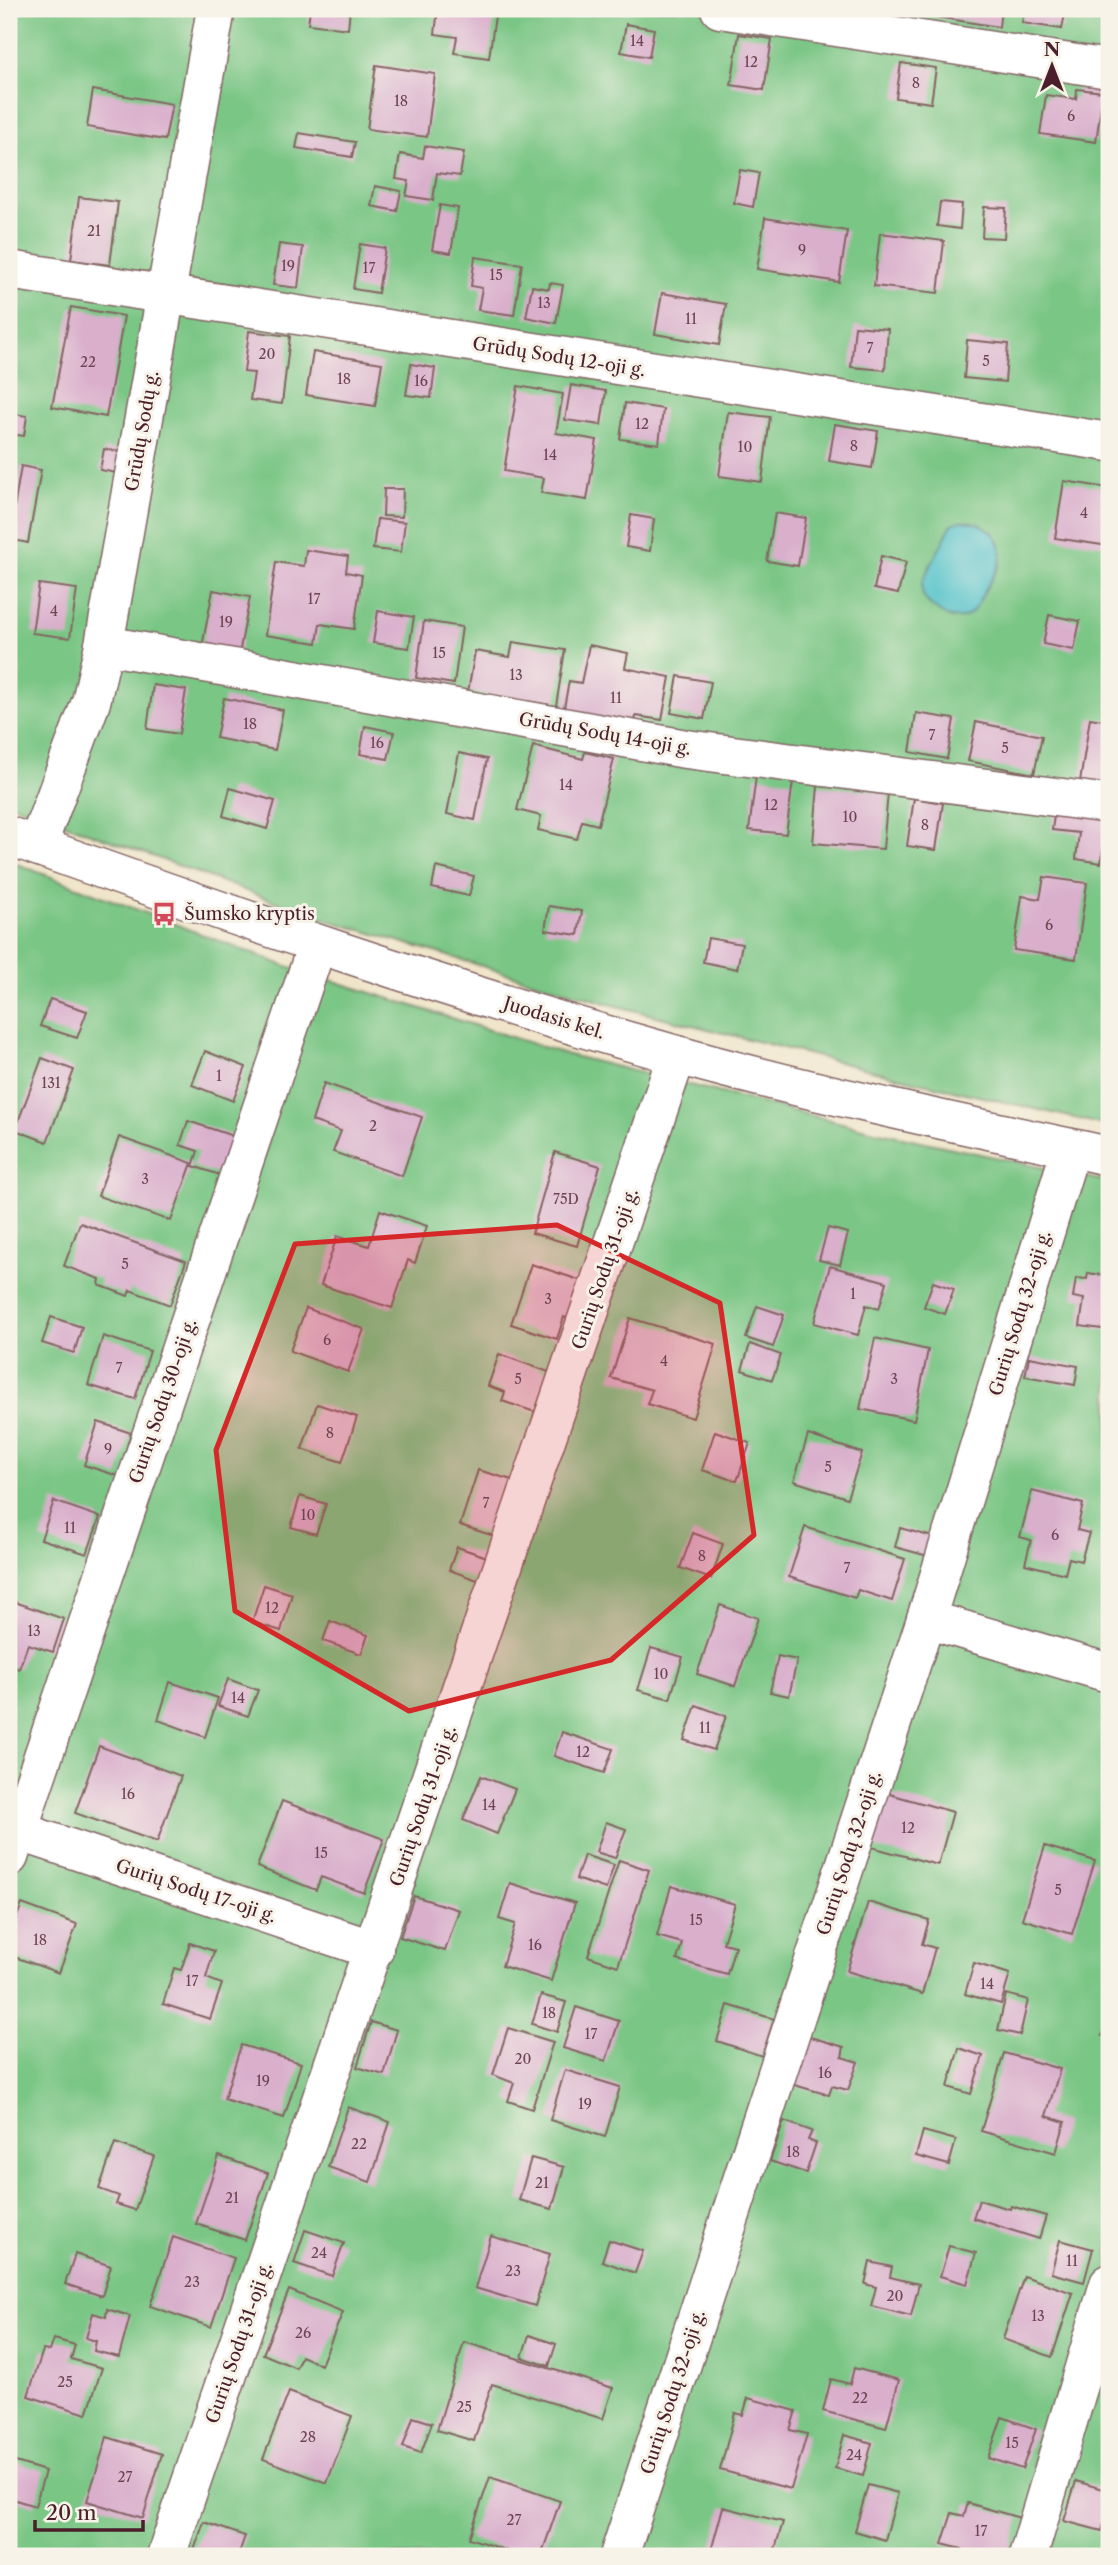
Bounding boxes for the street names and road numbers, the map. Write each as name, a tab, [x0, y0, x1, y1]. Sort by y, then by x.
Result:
street label: Grūdų Sodų 12-oji g.	[471, 332, 647, 382]
street label: Grūdų Sodų g.	[121, 369, 163, 493]
street label: Grūdų Sodų 14-oji g.	[517, 708, 693, 760]
street label: Juodasis kel.	[498, 991, 607, 1044]
street label: Gurių Sodų 31-oji g.	[567, 1186, 643, 1352]
street label: Gurių Sodų 32-oji g.	[984, 1228, 1056, 1398]
street label: Gurių Sodų 30-oji g.	[124, 1316, 202, 1486]
street label: Gurių Sodų 31-oji g.	[385, 1723, 461, 1889]
street label: Gurių Sodų 32-oji g.	[812, 1768, 886, 1938]
street label: Gurių Sodų 17-oji g.	[113, 1855, 279, 1927]
street label: Gurių Sodų 31-oji g.	[201, 2260, 277, 2426]
street label: Gurių Sodų 32-oji g.	[636, 2307, 710, 2477]

